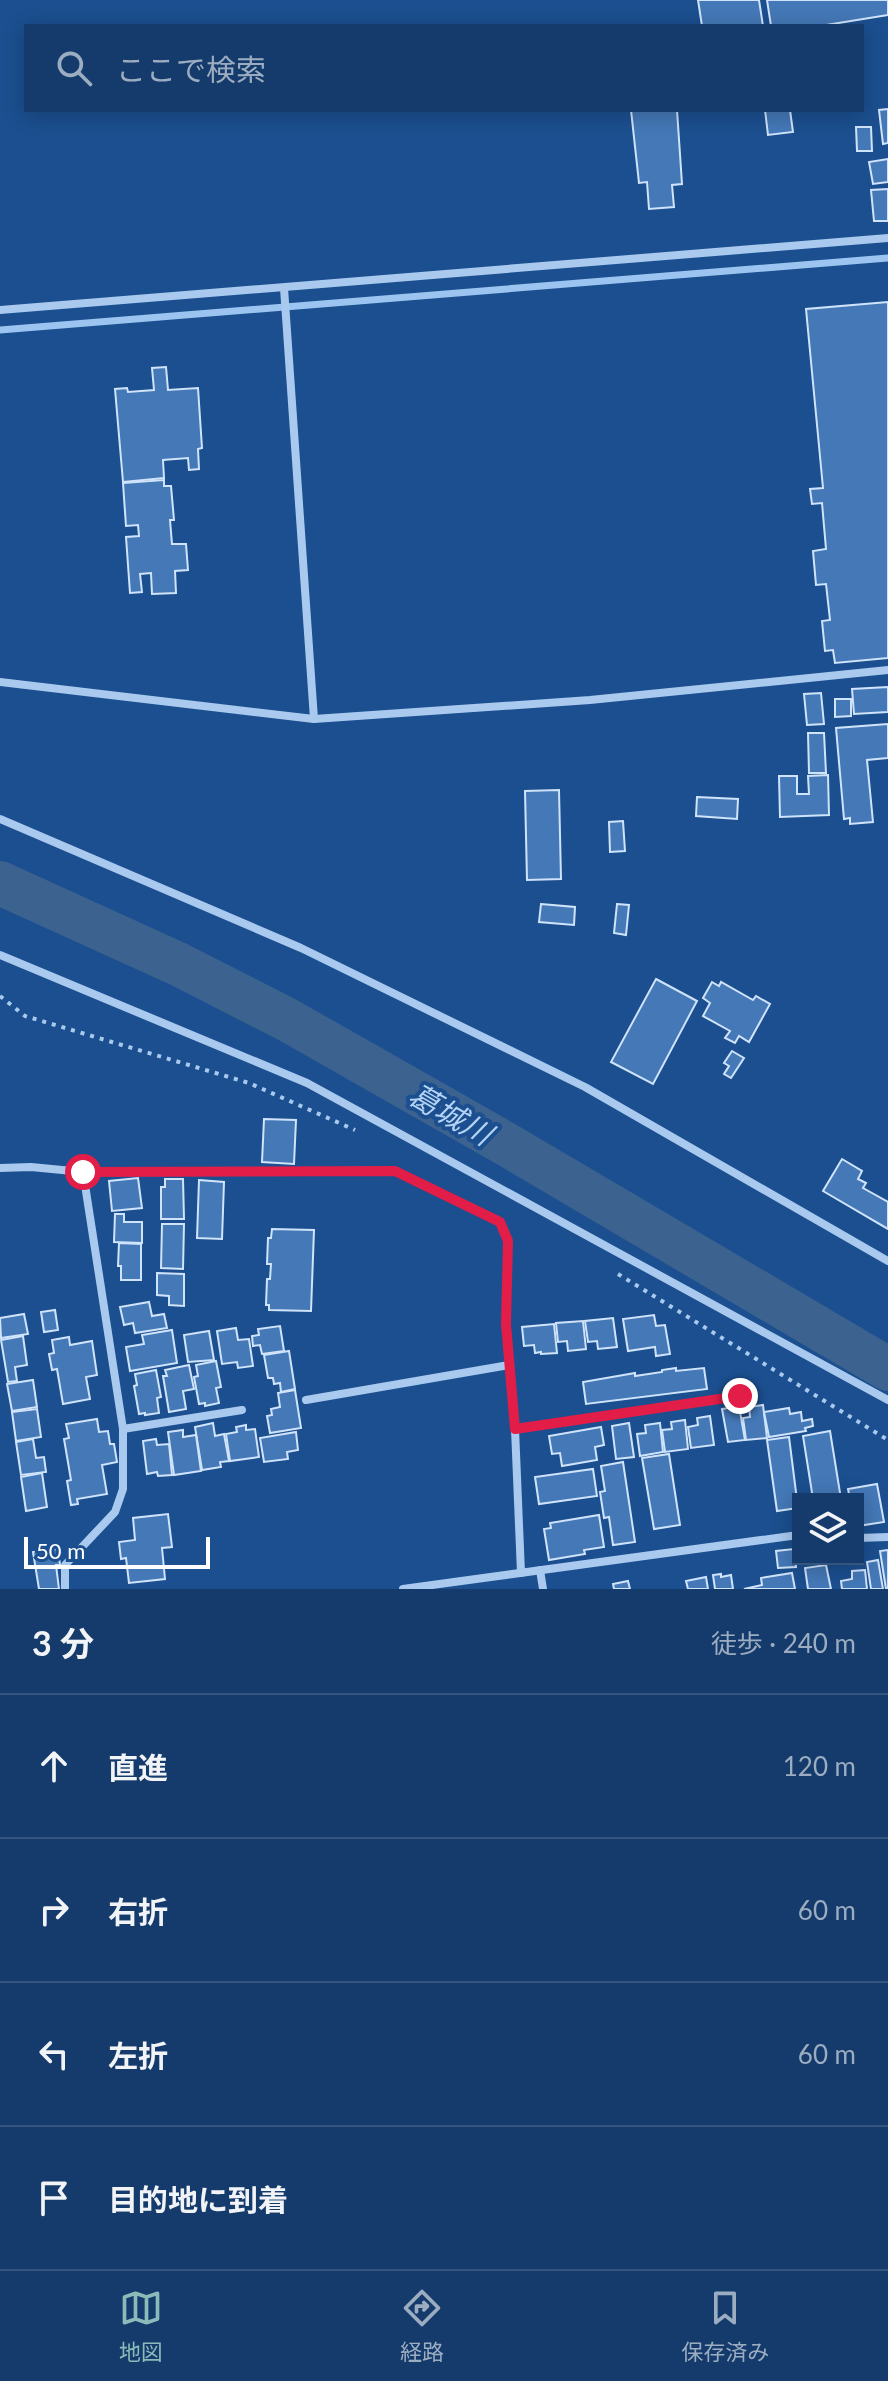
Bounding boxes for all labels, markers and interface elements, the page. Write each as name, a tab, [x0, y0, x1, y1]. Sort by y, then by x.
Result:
search box	[24, 24, 864, 112]
icon: search	[52, 46, 96, 90]
text: ここで検索	[116, 51, 266, 87]
water label: 葛城川	[403, 1075, 502, 1153]
route start	[65, 1154, 101, 1190]
route end	[722, 1378, 758, 1414]
map controls	[792, 1493, 864, 1565]
button: layers	[792, 1493, 864, 1565]
scale bar	[24, 1533, 210, 1569]
text: 50 m	[36, 1537, 85, 1564]
text: 3 分	[32, 1622, 94, 1663]
text: 徒歩 · 240 m	[711, 1627, 856, 1659]
icon: ahead	[32, 1744, 76, 1788]
text: 直進	[108, 1749, 168, 1785]
text: 120 m	[783, 1750, 856, 1782]
icon: right	[32, 1888, 76, 1932]
text: 右折	[108, 1893, 168, 1929]
text: 60 m	[798, 1894, 856, 1926]
icon: left	[32, 2032, 76, 2076]
text: 左折	[108, 2037, 168, 2073]
text: 60 m	[798, 2038, 856, 2070]
icon: arrive	[32, 2176, 76, 2220]
text: 目的地に到着	[108, 2181, 288, 2217]
tab: 地図	[119, 2286, 163, 2366]
tab: 経路	[400, 2286, 444, 2366]
tab: 保存済み	[681, 2286, 769, 2366]

